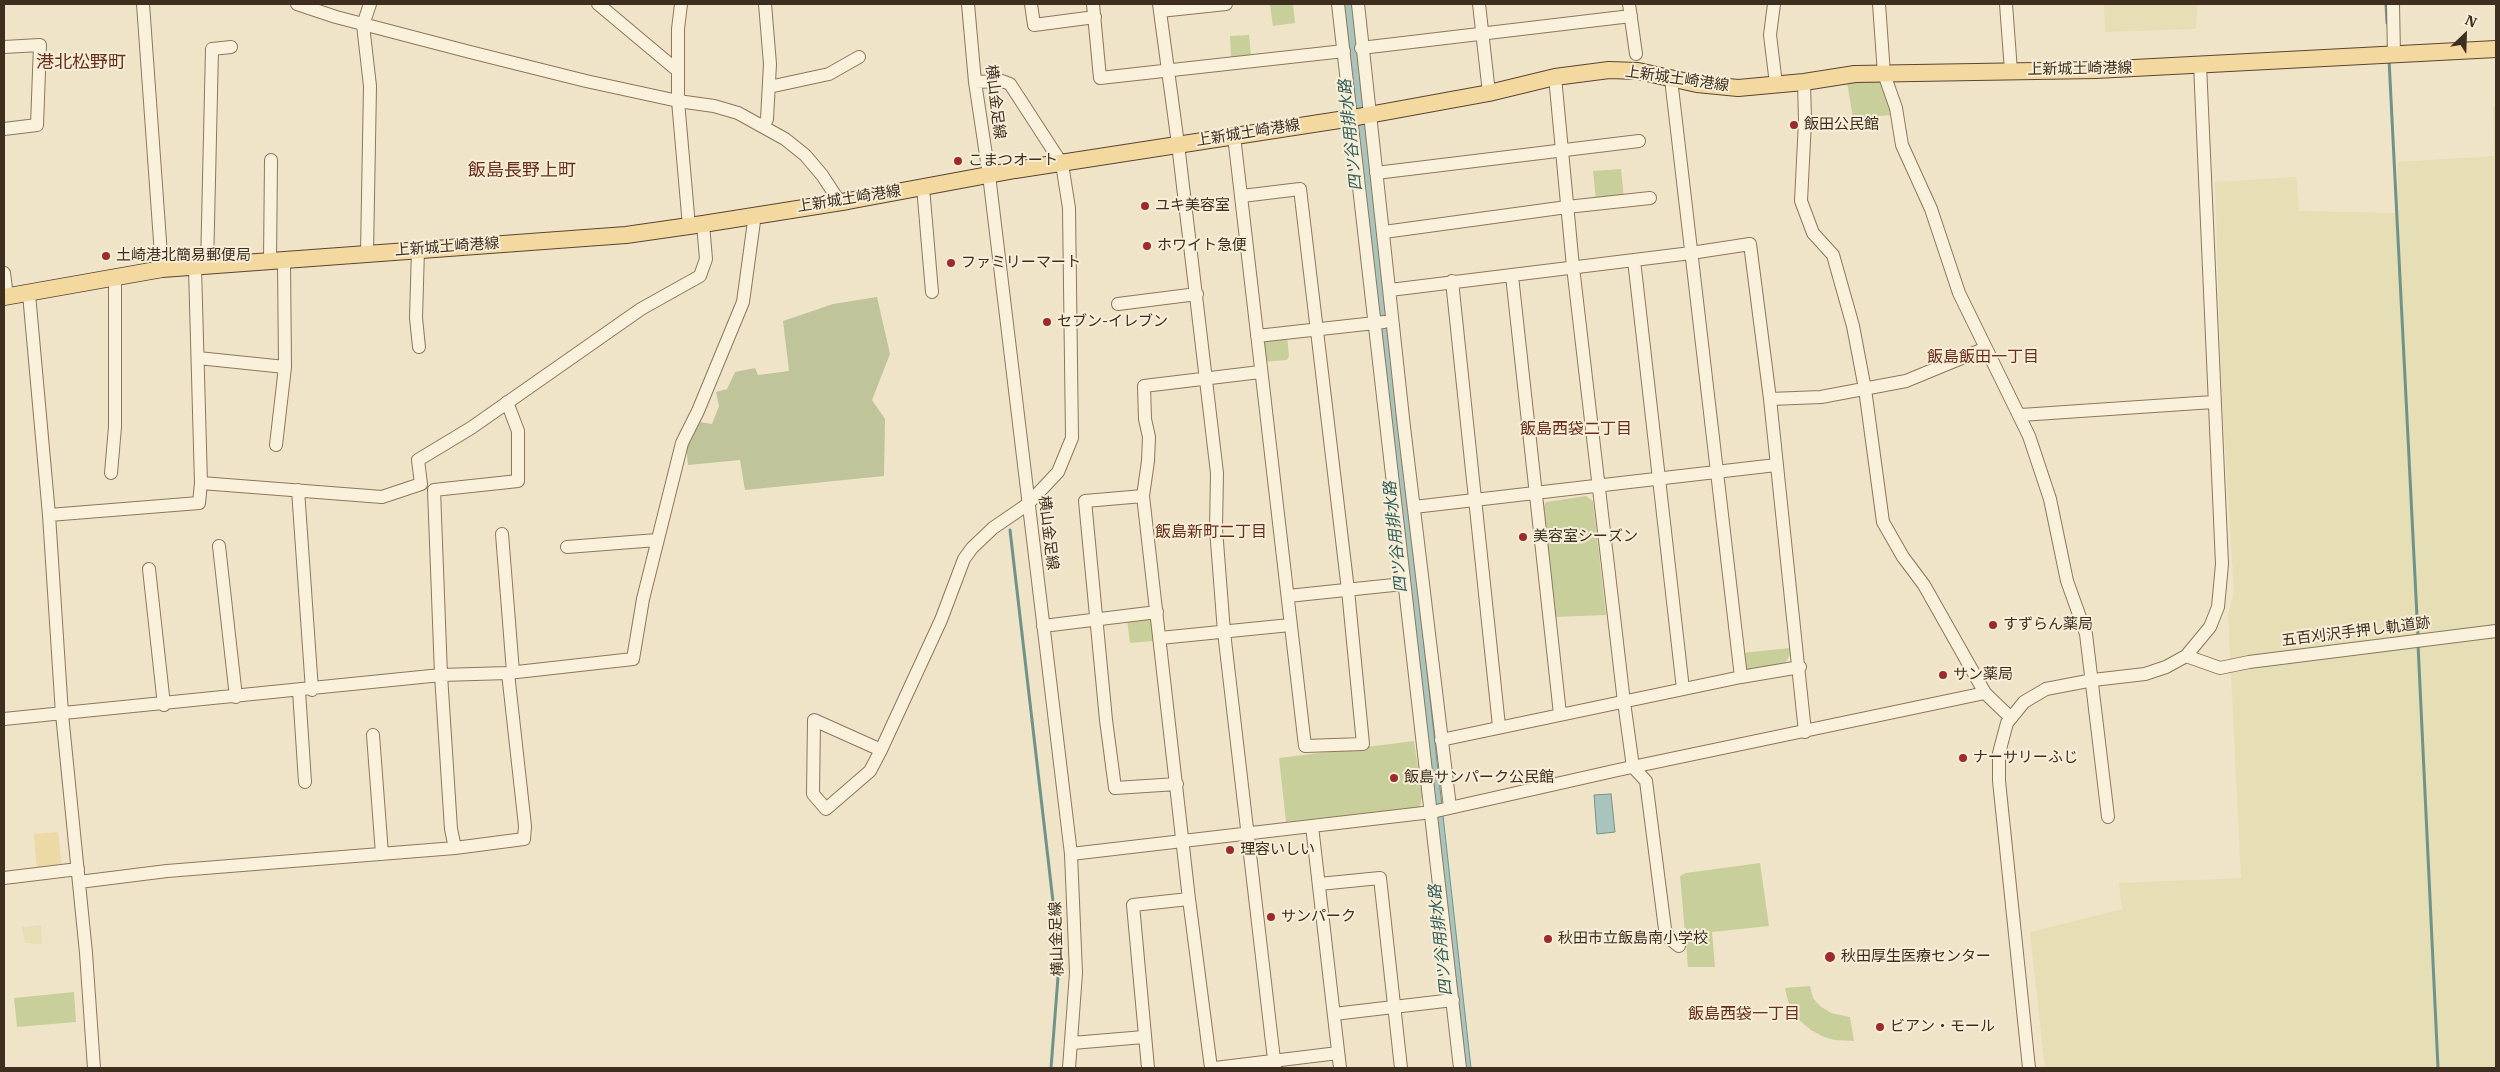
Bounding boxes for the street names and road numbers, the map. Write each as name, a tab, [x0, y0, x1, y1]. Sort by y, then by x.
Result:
street label: 上新城土崎港線	[2027, 59, 2133, 79]
street label: 上新城土崎港線	[1624, 63, 1730, 95]
street label: 横山金足線	[981, 64, 1009, 140]
street label: 上新城土崎港線	[1195, 116, 1301, 150]
street label: 上新城土崎港線	[796, 182, 902, 216]
street label: 上新城土崎港線	[394, 234, 500, 260]
street label: 横山金足線	[1034, 495, 1062, 571]
street label: 五百刈沢手押し軌道跡	[2280, 614, 2432, 650]
street label: 横山金足線	[1047, 901, 1067, 977]

